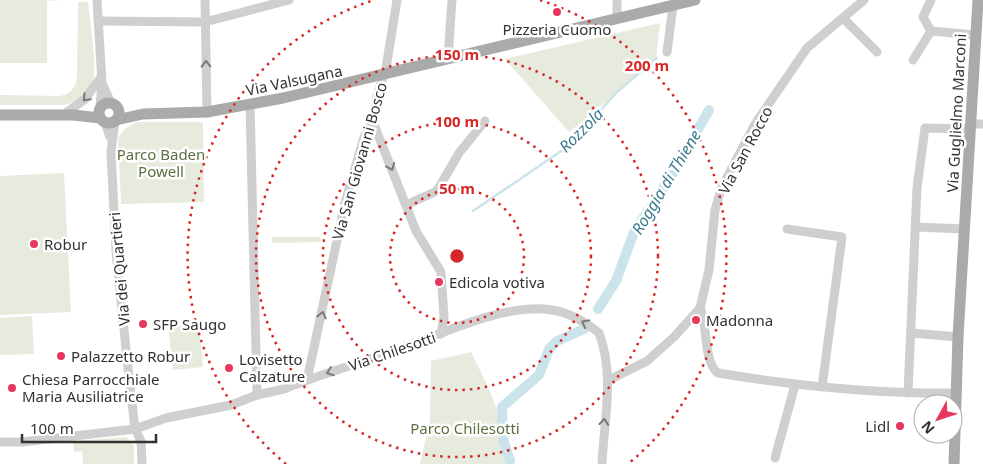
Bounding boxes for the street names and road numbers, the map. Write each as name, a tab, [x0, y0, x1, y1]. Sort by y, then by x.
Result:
street label: Via Guglielmo Marconi	[942, 33, 970, 193]
street label: Via Valsugana	[244, 60, 344, 100]
street label: Via San Giovanni Bosco	[327, 80, 391, 242]
street label: Via San Rocco	[713, 103, 777, 197]
street label: Via dei Quartieri	[104, 211, 134, 327]
street label: Via Chilesotti	[346, 327, 438, 375]

